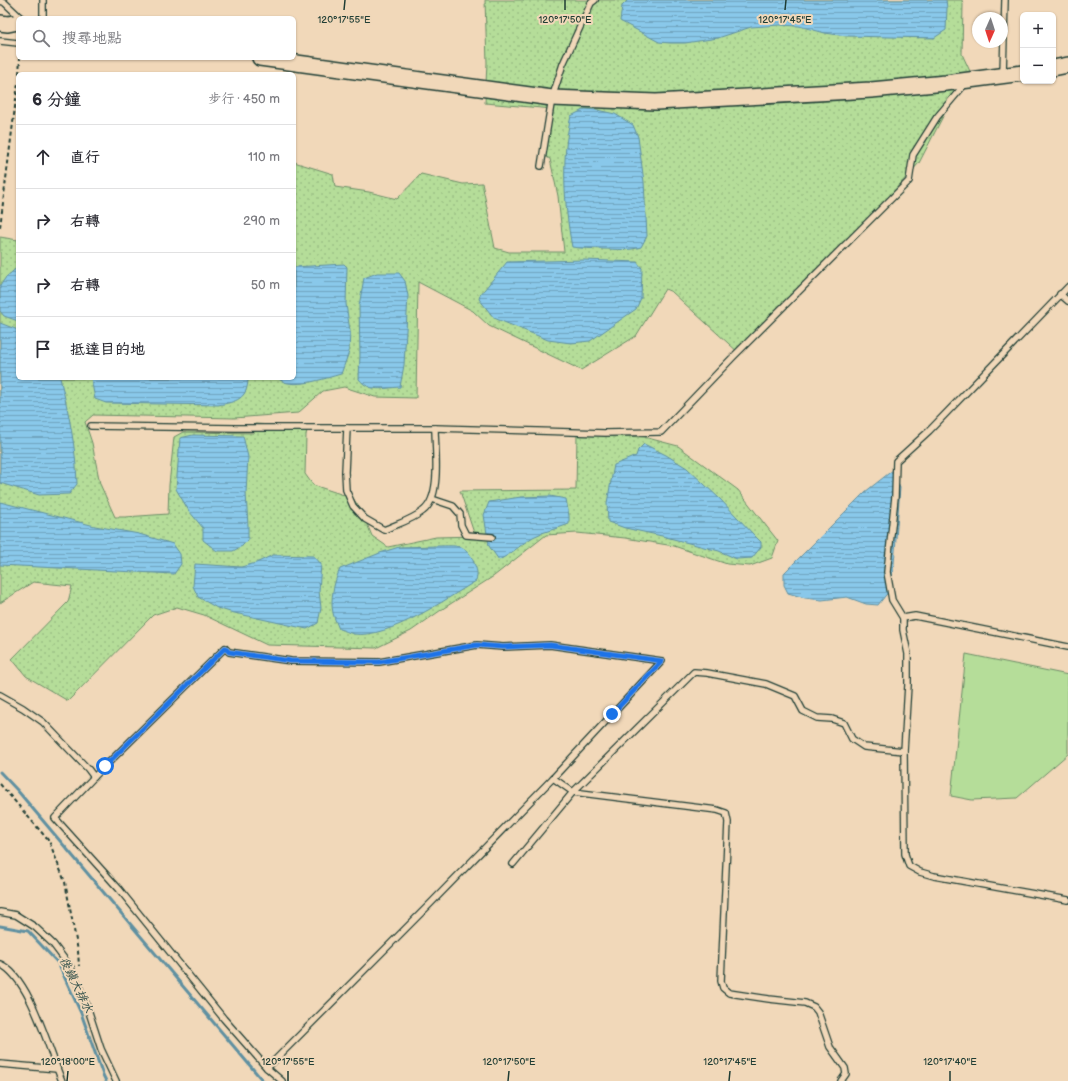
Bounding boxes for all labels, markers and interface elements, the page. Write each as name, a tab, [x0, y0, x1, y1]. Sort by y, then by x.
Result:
north arrow	[972, 12, 1008, 48]
map controls	[1020, 12, 1056, 84]
button: +	[1020, 12, 1056, 48]
text: 120°17'55"E	[317, 14, 371, 26]
text: 120°17'50"E	[538, 14, 592, 26]
text: 120°17'45"E	[758, 14, 812, 26]
search box	[16, 16, 296, 60]
icon: search	[30, 27, 52, 49]
text: 搜尋地點	[62, 29, 122, 48]
button: −	[1020, 48, 1056, 84]
text: 6 分鐘	[32, 90, 81, 110]
text: 步行 · 450 m	[208, 91, 280, 107]
icon: ahead	[32, 146, 54, 168]
text: 直行	[70, 148, 100, 167]
text: 110 m	[248, 149, 280, 165]
icon: right	[32, 210, 54, 232]
text: 右轉	[70, 212, 100, 231]
text: 290 m	[243, 213, 280, 229]
icon: right	[32, 274, 54, 296]
text: 右轉	[70, 276, 100, 295]
text: 50 m	[251, 277, 280, 293]
icon: arrive	[32, 338, 54, 360]
text: 抵達目的地	[70, 340, 145, 359]
route end	[603, 705, 621, 723]
route start	[96, 757, 114, 775]
water label: 後鎮大排水	[56, 955, 96, 1016]
text: 120°18'00"E	[41, 1056, 96, 1068]
text: 120°17'55"E	[261, 1056, 315, 1068]
text: 120°17'50"E	[482, 1056, 536, 1068]
text: 120°17'45"E	[703, 1056, 757, 1068]
text: 120°17'40"E	[923, 1056, 977, 1068]

